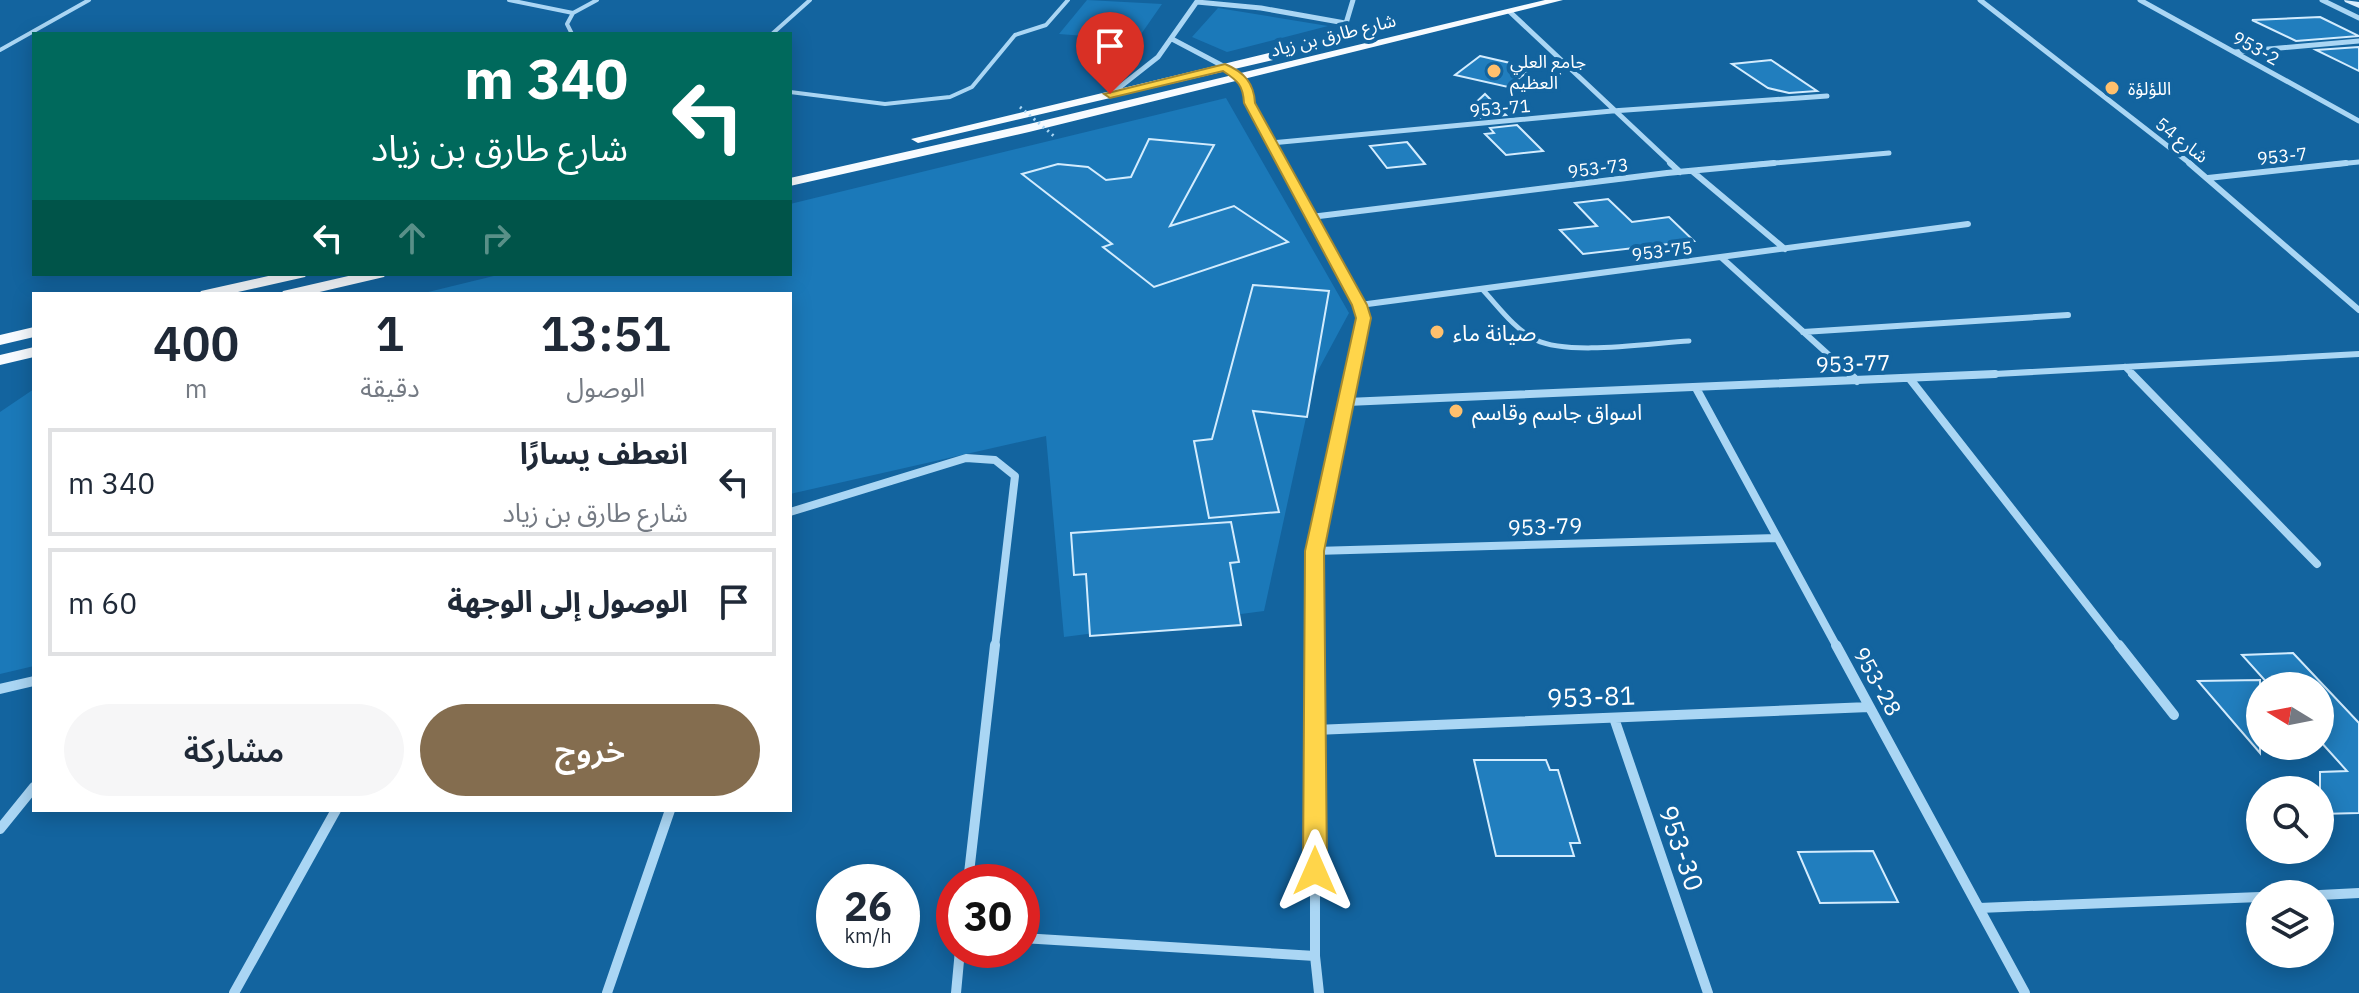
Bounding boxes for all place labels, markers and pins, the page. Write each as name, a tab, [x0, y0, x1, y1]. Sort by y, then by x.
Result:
pin	[1076, 12, 1144, 94]
place label: جامع العلي العظيم	[1510, 50, 1586, 96]
marker: جامع العلي العظيم	[1485, 62, 1503, 80]
place label: اللؤلؤة	[2128, 77, 2171, 100]
marker: اللؤلؤة	[2103, 79, 2121, 97]
place label: صيانة ماء	[1453, 318, 1536, 347]
marker: صيانة ماء	[1428, 323, 1446, 341]
place label: اسواق جاسم وقاسم	[1472, 397, 1642, 429]
marker: اسواق جاسم وقاسم	[1447, 402, 1465, 420]

